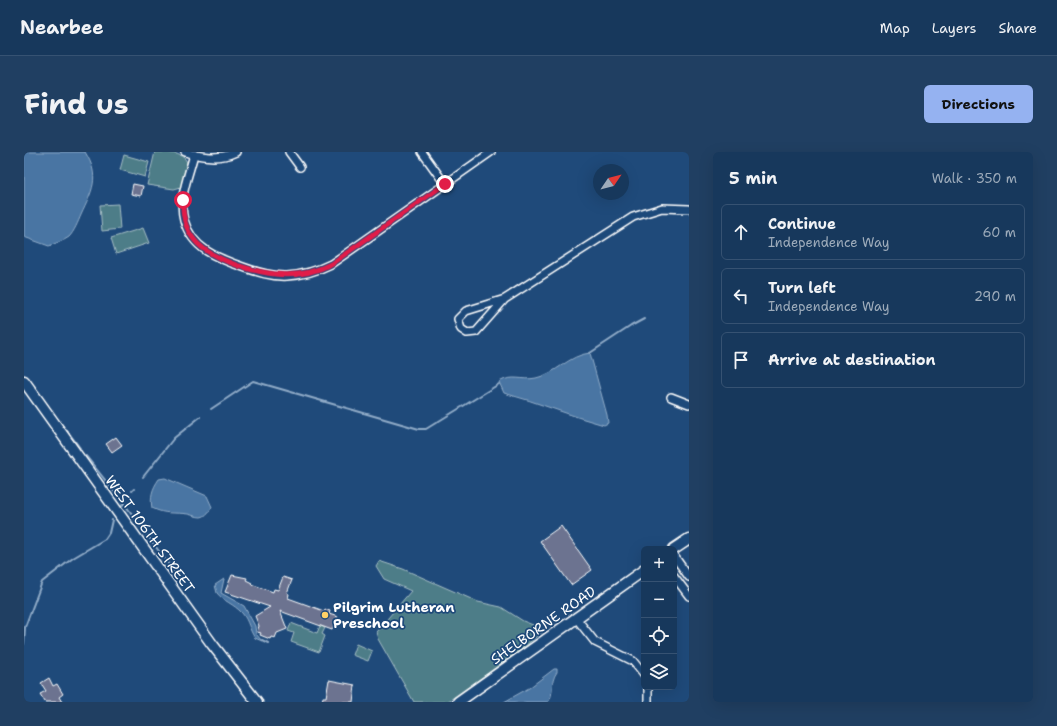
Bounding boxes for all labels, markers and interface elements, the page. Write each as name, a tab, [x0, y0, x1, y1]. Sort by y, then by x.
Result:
text: Nearbee	[20, 15, 104, 40]
text: Map	[880, 19, 910, 37]
text: Layers	[932, 19, 976, 37]
text: Share	[998, 19, 1037, 37]
text: Find us	[24, 85, 129, 123]
button: Directions	[924, 85, 1033, 123]
north arrow	[593, 164, 629, 200]
text: 5 min	[729, 167, 777, 189]
text: Walk · 350 m	[932, 170, 1017, 187]
route end	[436, 175, 454, 193]
route start	[174, 191, 192, 209]
text: Continue	[768, 214, 836, 234]
icon: ahead	[730, 221, 752, 243]
text: 60 m	[983, 224, 1016, 241]
text: Independence Way	[768, 234, 889, 251]
text: Turn left	[768, 278, 836, 298]
icon: left	[730, 285, 752, 307]
text: 290 m	[974, 288, 1016, 305]
text: Independence Way	[768, 298, 889, 315]
icon: arrive	[730, 349, 752, 371]
text: Arrive at destination	[768, 350, 936, 370]
street label: WEST 106TH STREET	[101, 472, 199, 597]
map controls	[641, 546, 677, 690]
button: +	[641, 546, 677, 582]
street label: SHELBORNE ROAD	[487, 582, 599, 668]
button: −	[641, 582, 677, 618]
place label: Pilgrim Lutheran Preschool	[333, 598, 454, 632]
marker: Pilgrim Lutheran Preschool	[320, 610, 330, 620]
button: locate	[641, 618, 677, 654]
button: layers	[641, 654, 677, 690]

